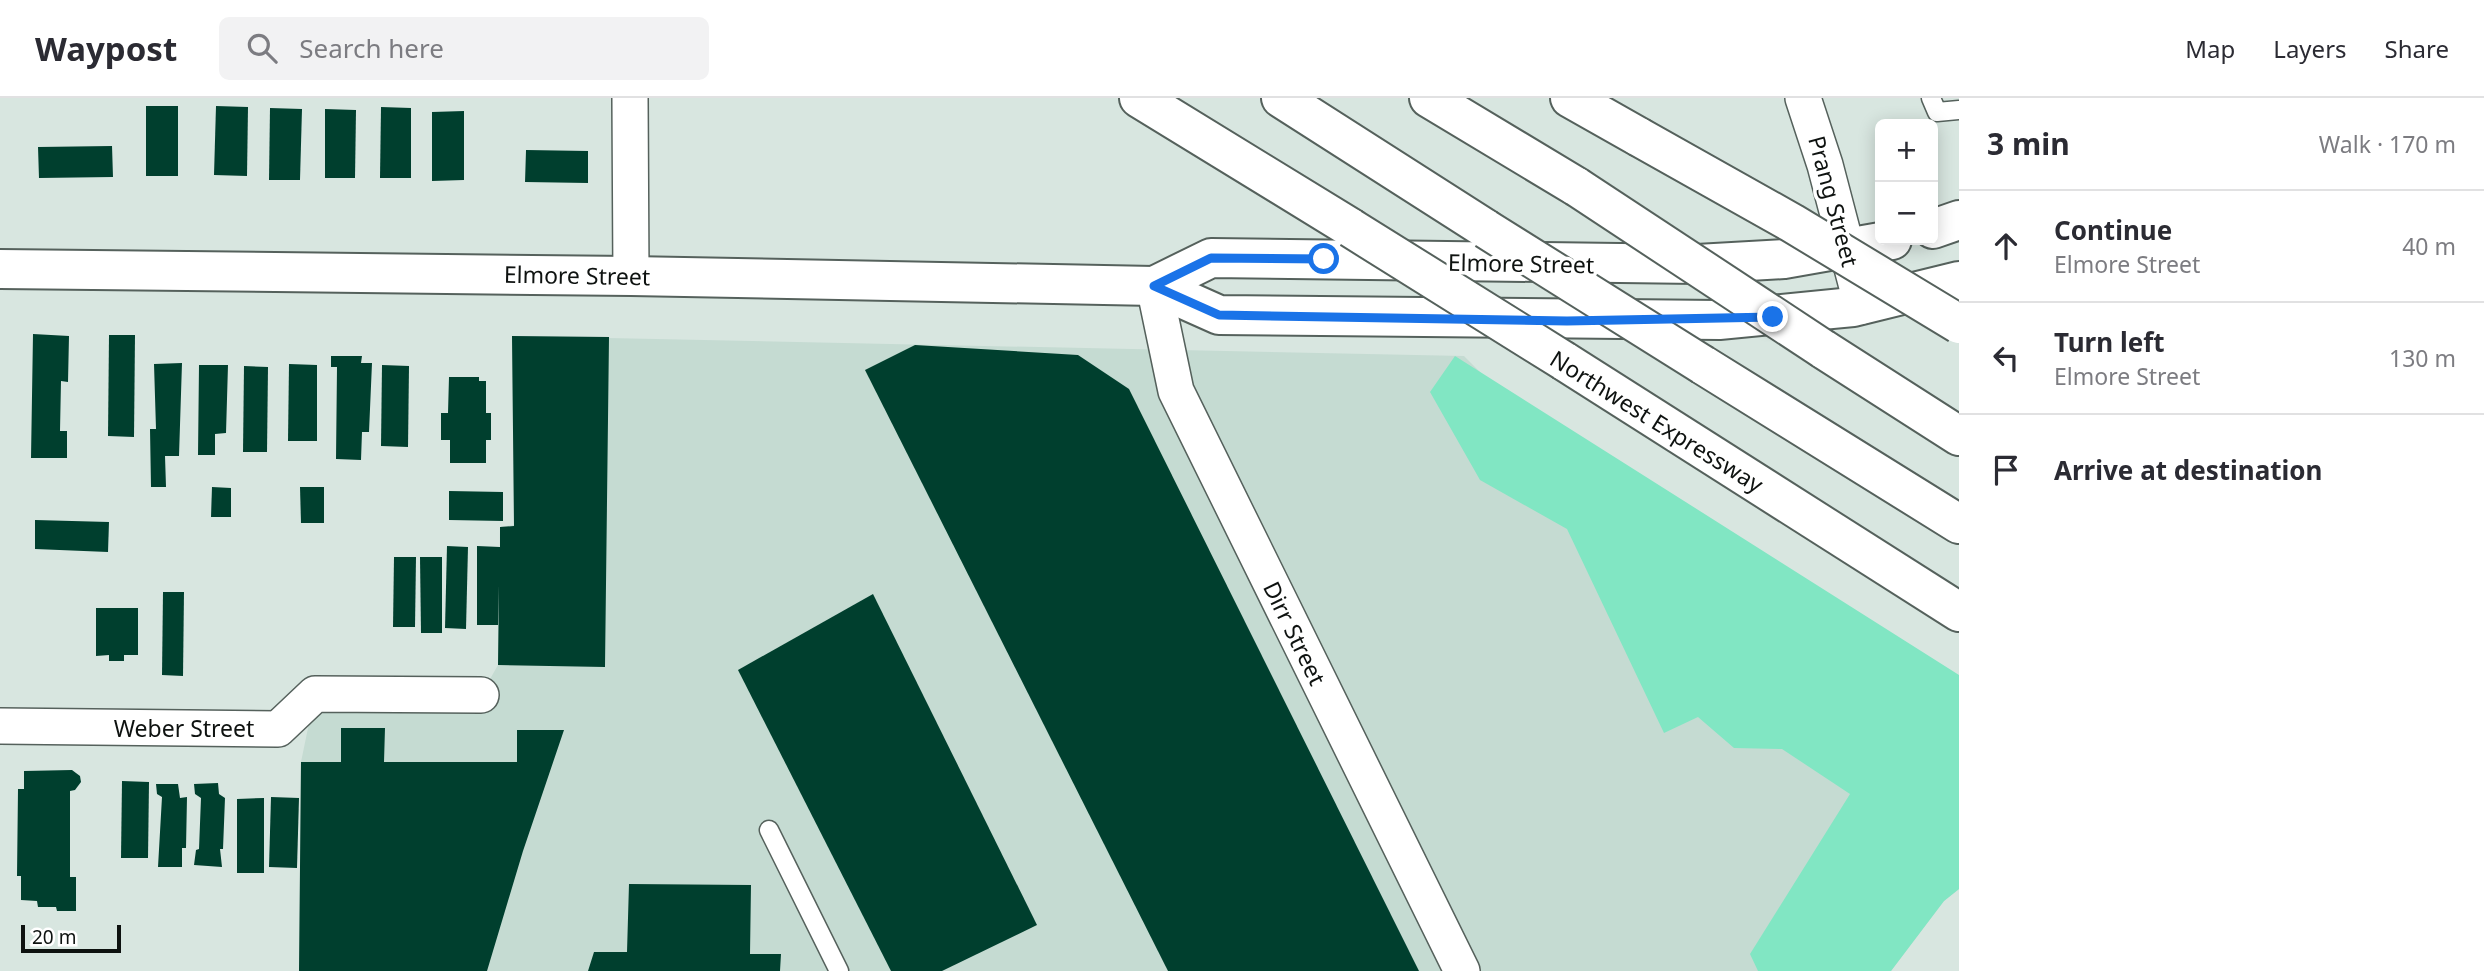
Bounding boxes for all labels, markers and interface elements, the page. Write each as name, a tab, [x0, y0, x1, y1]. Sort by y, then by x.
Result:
search box	[219, 17, 709, 80]
text: Waypost	[35, 26, 177, 71]
icon: search	[243, 29, 281, 67]
text: Search here	[299, 30, 444, 66]
text: Map	[2185, 32, 2235, 65]
text: Layers	[2273, 32, 2347, 65]
text: Share	[2385, 32, 2449, 65]
map controls	[1875, 119, 1938, 245]
button: +	[1875, 119, 1938, 182]
text: 3 min	[1987, 123, 2070, 164]
text: Walk · 170 m	[2319, 128, 2456, 160]
street label: Prang Street	[1801, 132, 1867, 270]
button: −	[1875, 182, 1938, 245]
text: Continue	[2054, 212, 2172, 248]
icon: ahead	[1987, 227, 2025, 265]
text: 40 m	[2402, 230, 2456, 262]
route start	[1308, 243, 1339, 274]
street label: Elmore Street	[1448, 246, 1594, 280]
text: Elmore Street	[2054, 248, 2200, 280]
street label: Elmore Street	[504, 258, 650, 292]
route end	[1757, 301, 1788, 332]
text: Turn left	[2054, 324, 2165, 360]
icon: left	[1987, 339, 2025, 377]
street label: Northwest Expressway	[1544, 342, 1770, 500]
text: 130 m	[2389, 342, 2456, 374]
text: Elmore Street	[2054, 360, 2200, 392]
icon: arrive	[1987, 451, 2025, 489]
text: Arrive at destination	[2054, 452, 2323, 488]
street label: Dirr Street	[1256, 576, 1334, 690]
street label: Weber Street	[114, 712, 254, 744]
scale bar	[21, 922, 121, 954]
text: 20 m	[32, 924, 76, 950]

